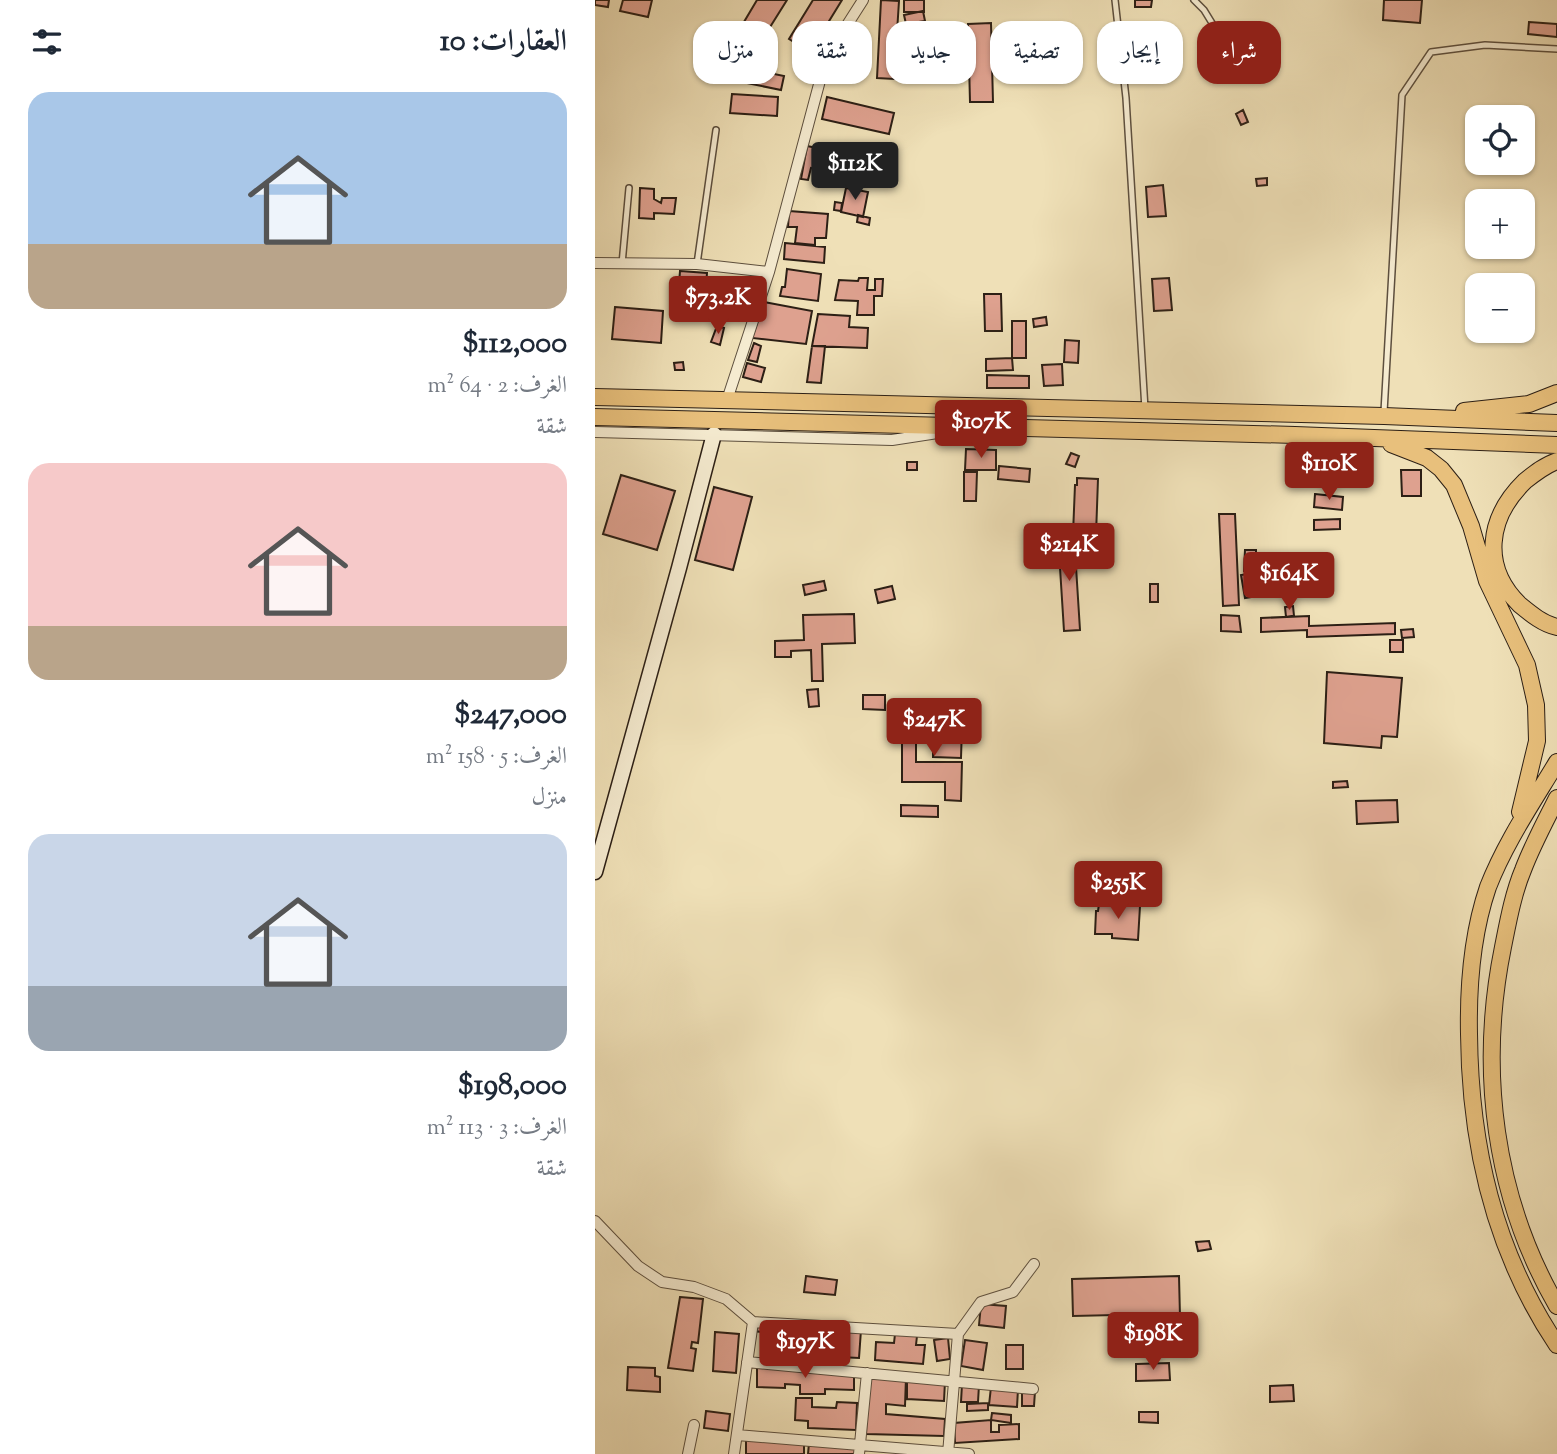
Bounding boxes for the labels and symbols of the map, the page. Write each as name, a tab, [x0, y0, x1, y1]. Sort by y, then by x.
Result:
pin: $112K	[806, 142, 904, 202]
pin: $73.2K	[661, 276, 775, 336]
pin: $107K	[932, 400, 1030, 460]
pin: $110K	[1280, 442, 1378, 502]
pin: $214K	[1020, 524, 1118, 583]
pin: $164K	[1240, 552, 1338, 612]
pin: $247K	[885, 698, 983, 758]
pin: $255K	[1069, 862, 1167, 921]
pin: $198K	[1104, 1312, 1202, 1372]
pin: $197K	[756, 1320, 854, 1380]

